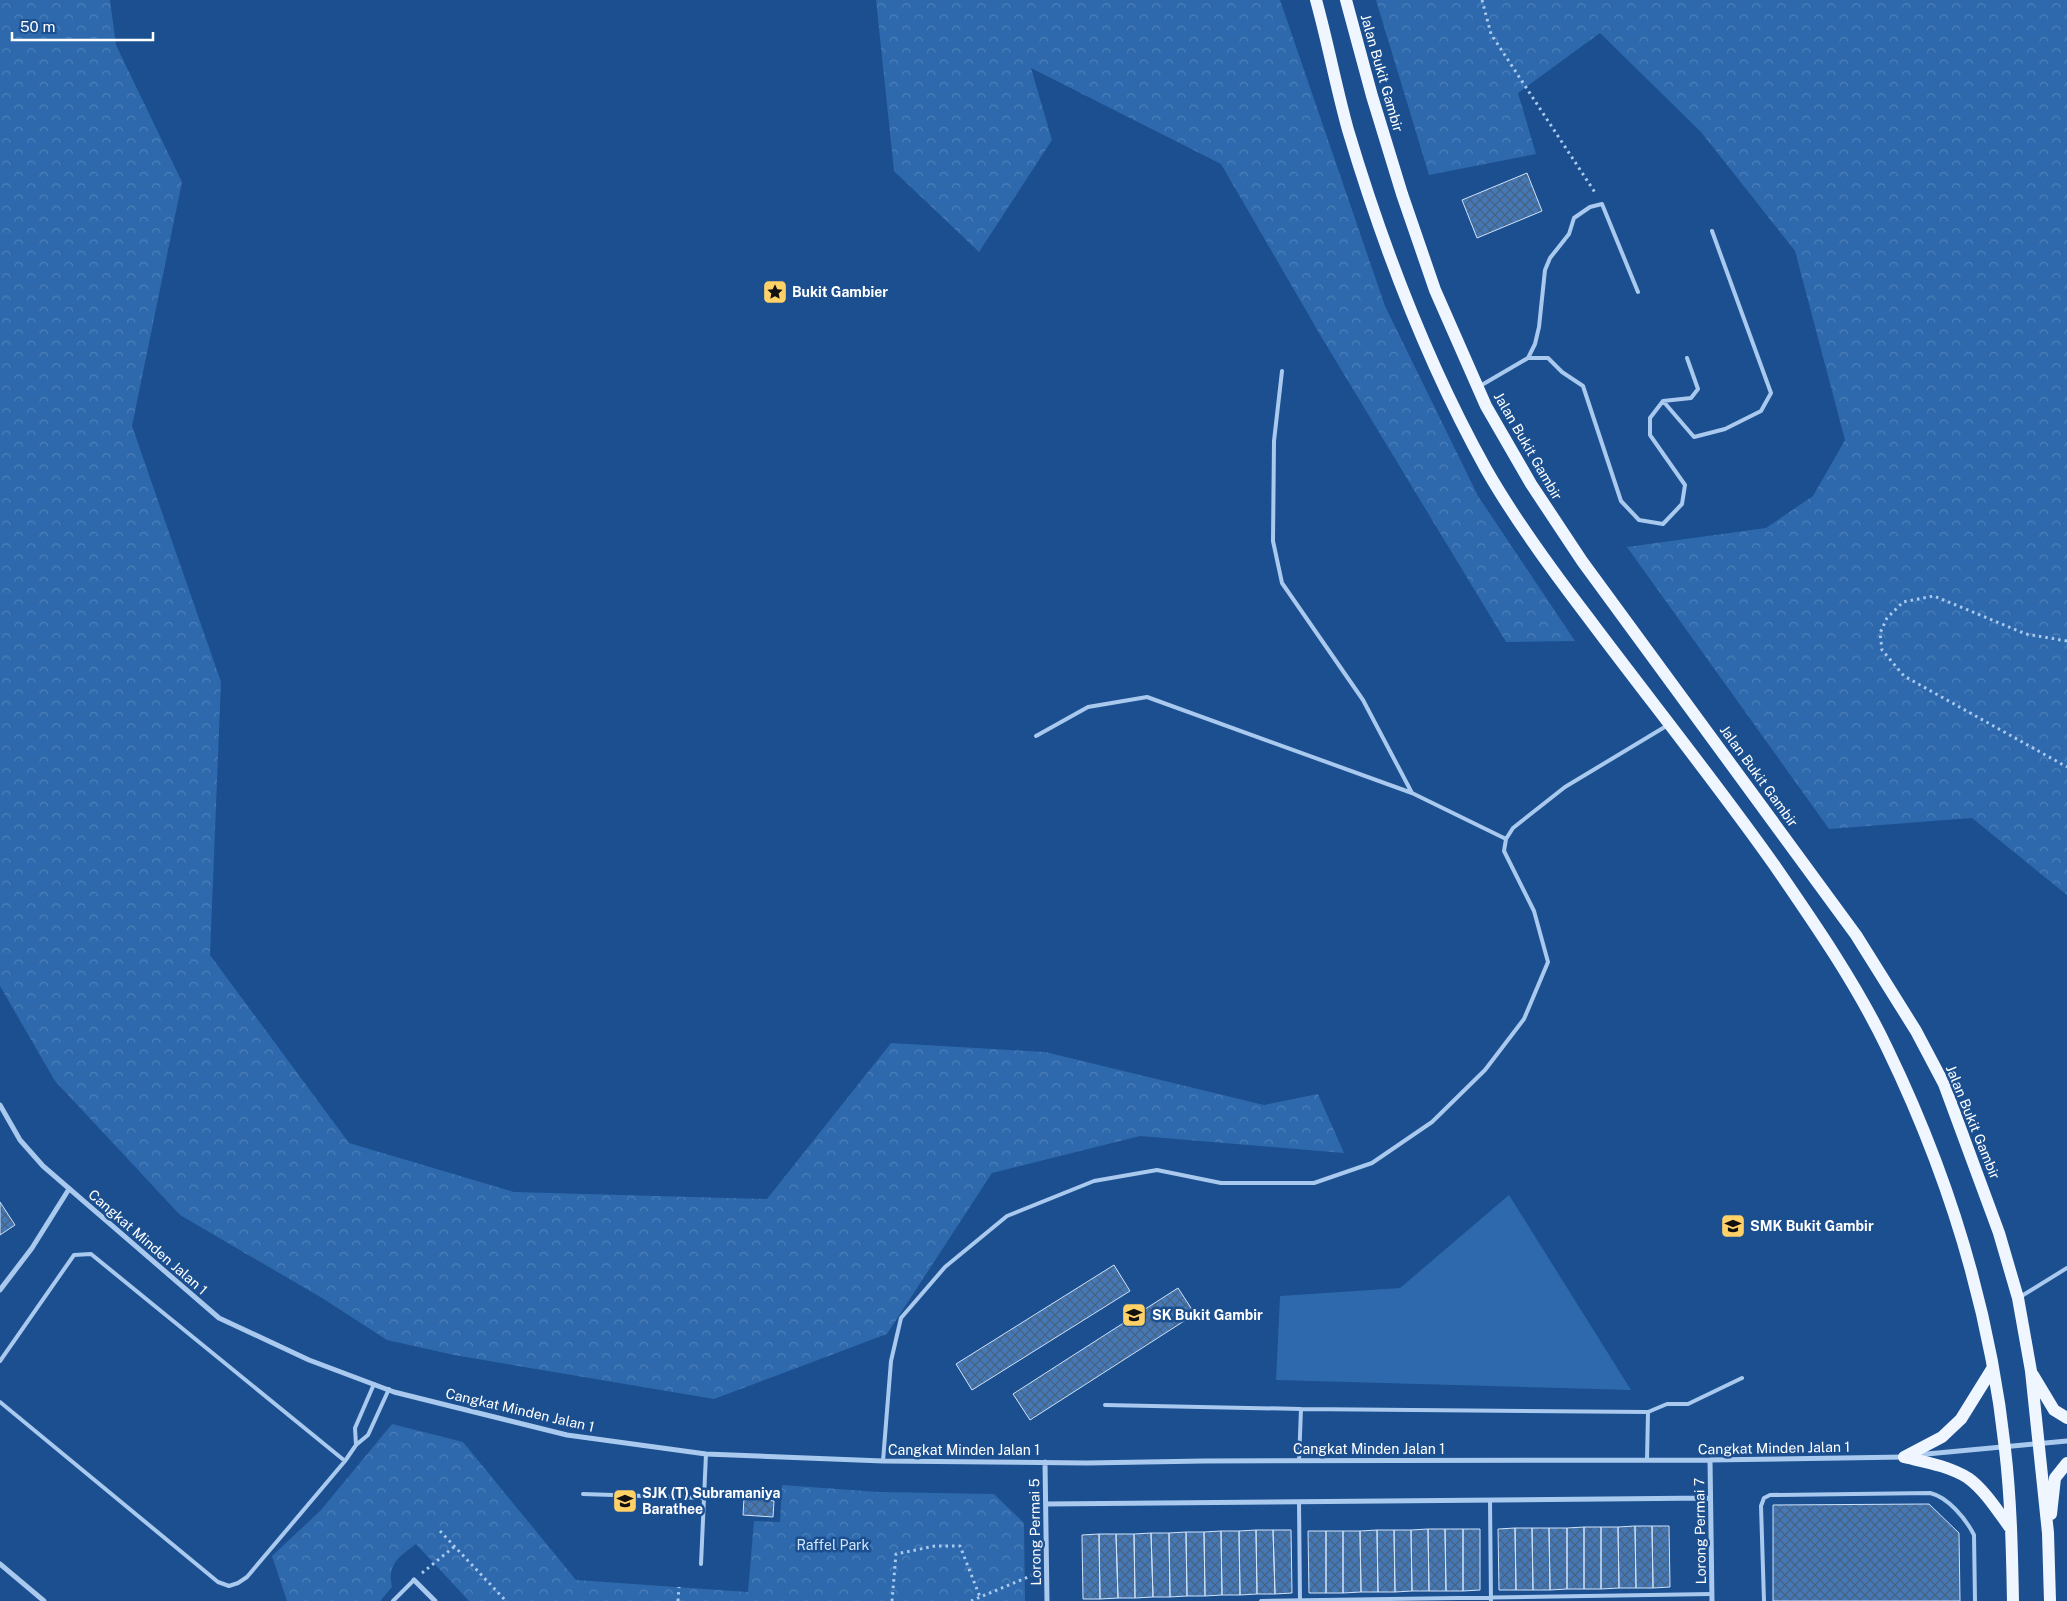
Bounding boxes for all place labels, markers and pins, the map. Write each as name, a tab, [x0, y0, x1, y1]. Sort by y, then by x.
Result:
place icon: Bukit Gambier	[762, 279, 788, 305]
place label: Bukit Gambier	[792, 284, 888, 300]
school or university icon: SMK Bukit Gambir	[1720, 1213, 1746, 1239]
place label: SMK Bukit Gambir	[1750, 1218, 1874, 1234]
school or university icon: SK Bukit Gambir	[1121, 1302, 1147, 1328]
place label: SK Bukit Gambir	[1152, 1307, 1263, 1323]
place label: SJK (T) Subramaniya Barathee	[642, 1485, 780, 1517]
school or university icon: SJK (T) Subramaniya Barathee	[612, 1488, 638, 1514]

